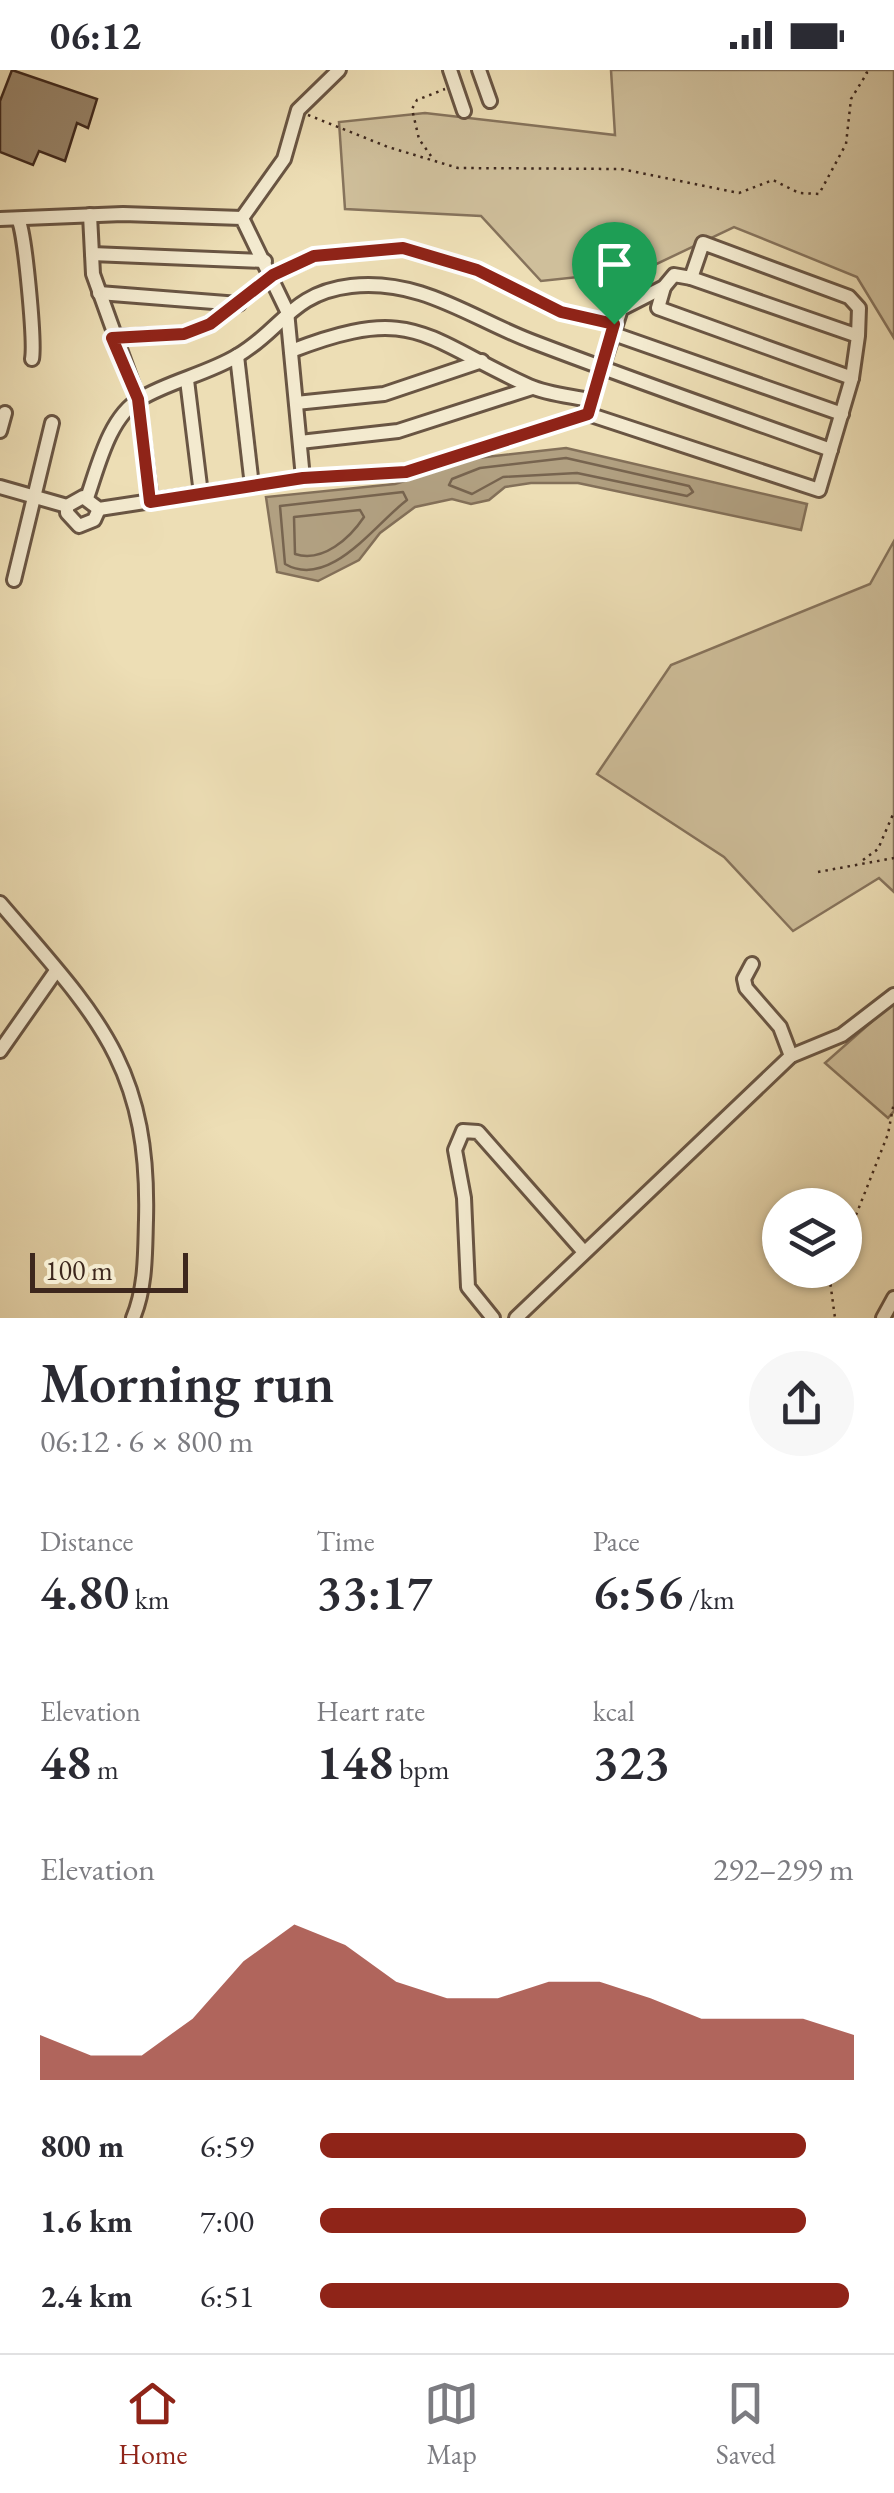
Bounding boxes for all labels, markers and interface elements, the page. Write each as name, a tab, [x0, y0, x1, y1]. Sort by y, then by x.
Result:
text: 06:12	[50, 11, 141, 60]
pin	[572, 222, 657, 325]
icon: arrive	[587, 237, 642, 292]
map controls	[762, 1188, 862, 1288]
button: layers	[762, 1188, 862, 1288]
scale bar	[30, 1248, 188, 1292]
text: 100 m	[45, 1252, 113, 1288]
text: Morning run	[40, 1347, 334, 1418]
button: share	[749, 1351, 854, 1456]
text: 06:12 · 6 × 800 m	[40, 1420, 253, 1462]
text: Distance	[40, 1523, 134, 1559]
text: Time	[316, 1523, 375, 1559]
text: Pace	[593, 1523, 640, 1559]
text: 4.80	[40, 1559, 129, 1624]
text: 33:17	[316, 1559, 432, 1624]
text: 6:56	[593, 1559, 683, 1624]
text: km	[129, 1581, 170, 1617]
text: /km	[683, 1581, 735, 1617]
text: Elevation	[40, 1693, 141, 1729]
text: Heart rate	[316, 1693, 425, 1729]
text: kcal	[593, 1693, 635, 1729]
text: 48	[40, 1729, 91, 1794]
text: 148	[316, 1729, 393, 1794]
text: 323	[593, 1729, 670, 1794]
text: m	[91, 1751, 119, 1787]
text: bpm	[393, 1751, 450, 1787]
text: Elevation	[40, 1848, 155, 1890]
text: 292–299 m	[713, 1848, 854, 1890]
text: 800 m	[40, 2125, 124, 2167]
text: 6:59	[200, 2125, 254, 2167]
text: 1.6 km	[40, 2200, 133, 2242]
text: 7:00	[200, 2200, 254, 2242]
text: 2.4 km	[40, 2275, 133, 2317]
text: 6:51	[200, 2275, 254, 2317]
tab: Home	[118, 2376, 188, 2472]
tab: Map	[424, 2376, 479, 2472]
tab: Saved	[716, 2376, 776, 2472]

